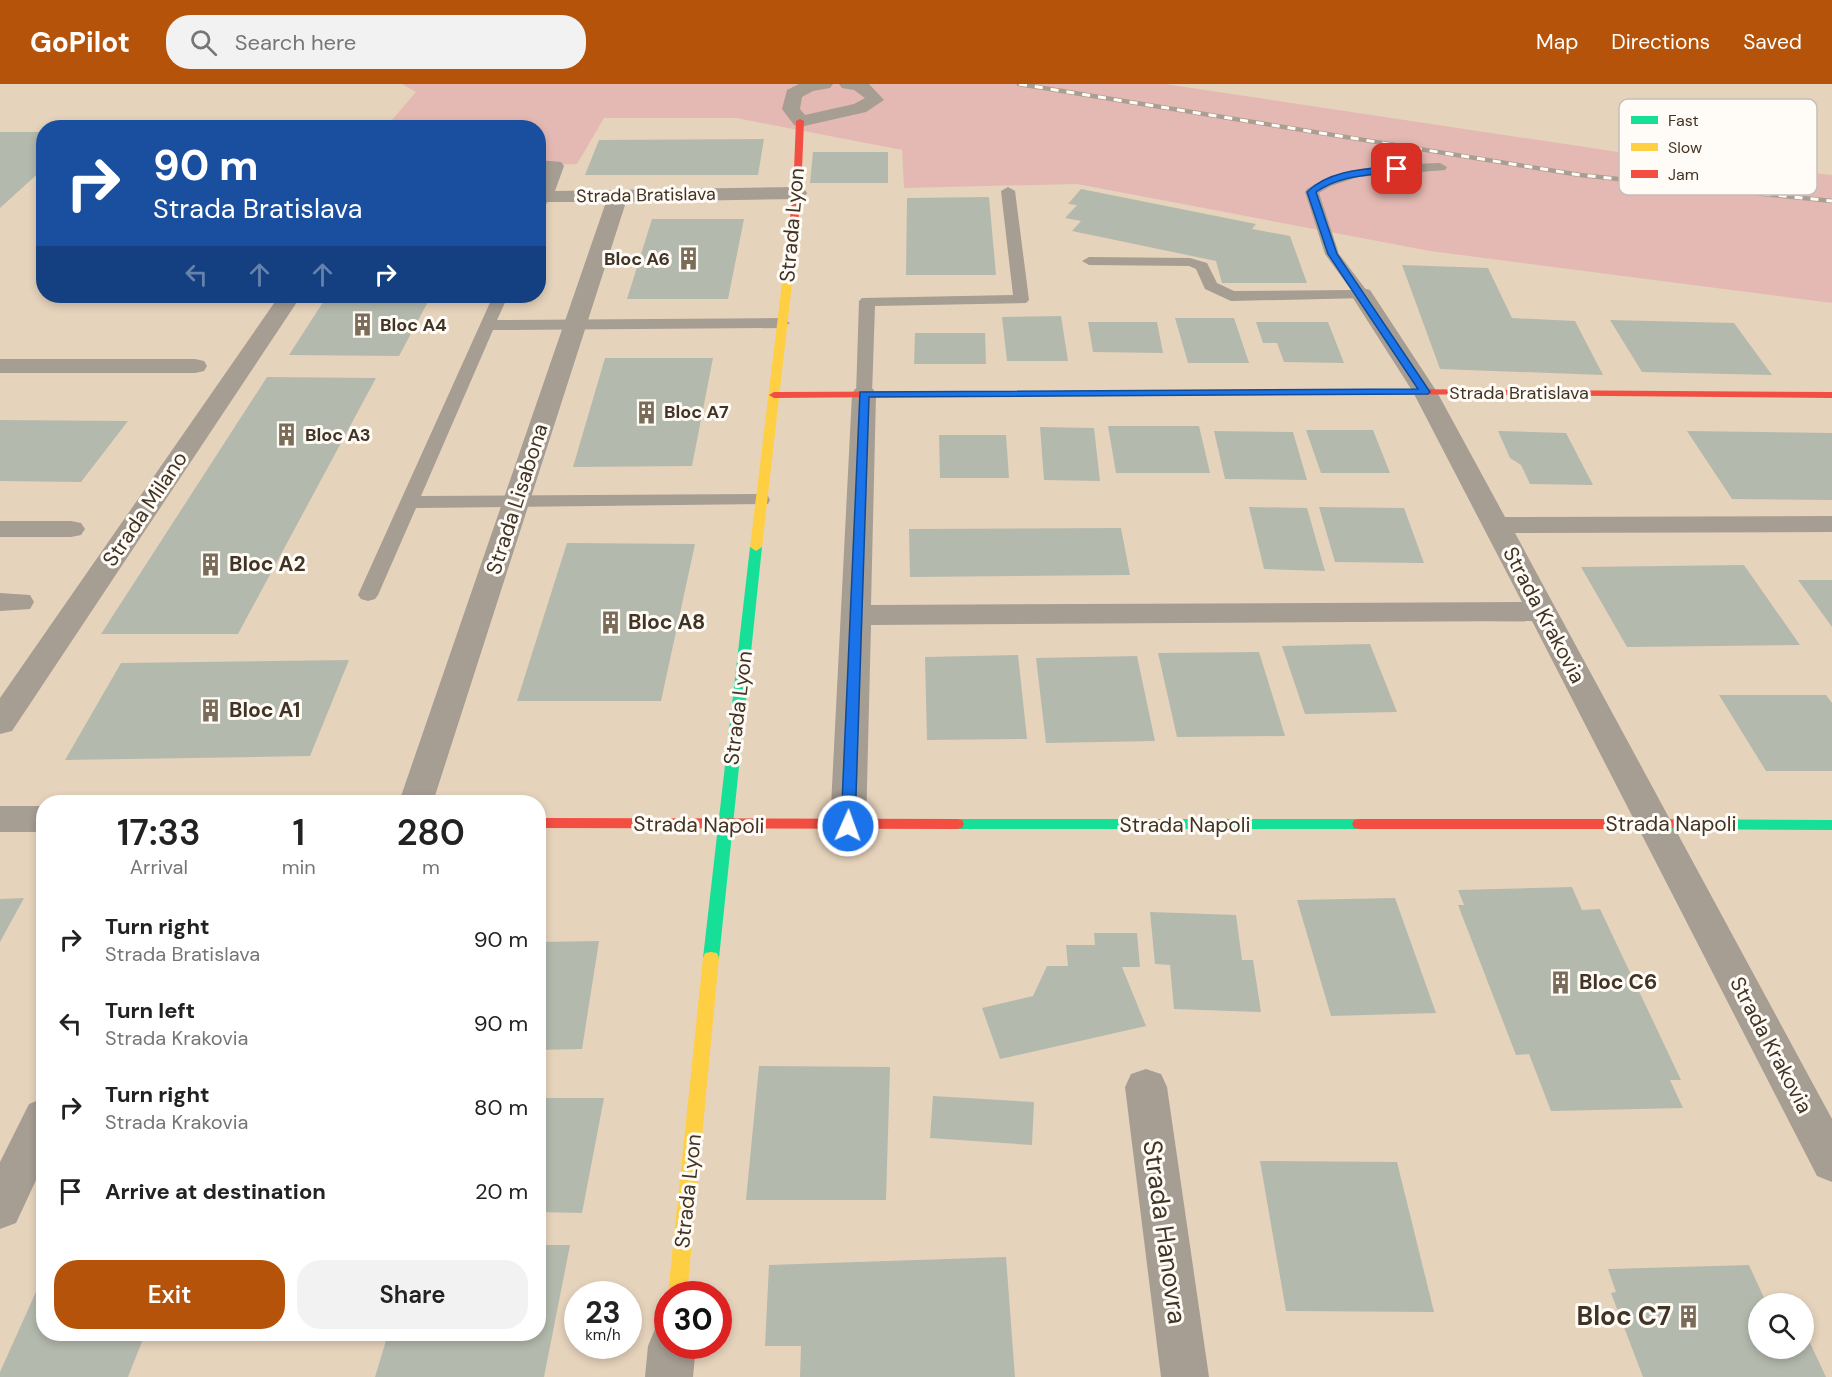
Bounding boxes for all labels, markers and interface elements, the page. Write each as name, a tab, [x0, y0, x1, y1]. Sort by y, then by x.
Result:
search box	[166, 15, 586, 69]
text: GoPilot	[30, 24, 130, 61]
icon: search	[187, 26, 220, 59]
text: Search here	[235, 28, 356, 57]
text: Map	[1536, 28, 1578, 56]
text: Directions	[1611, 28, 1710, 56]
text: Saved	[1743, 28, 1802, 56]
legend	[1619, 99, 1817, 195]
text: Fast	[1668, 110, 1699, 131]
text: Slow	[1668, 137, 1702, 158]
text: 90 m	[153, 138, 259, 193]
pin	[1371, 143, 1422, 194]
icon: right	[54, 144, 132, 222]
icon: arrive	[1380, 152, 1413, 185]
text: Jam	[1668, 164, 1699, 185]
street label: Strada Lyon	[773, 167, 811, 283]
street label: Strada Bratislava	[576, 182, 716, 208]
text: Strada Bratislava	[153, 191, 362, 226]
building icon: Bloc A6	[675, 246, 701, 272]
place label: Bloc A6	[604, 247, 670, 271]
icon: left	[180, 258, 213, 291]
icon: ahead	[243, 258, 276, 291]
icon: ahead	[306, 258, 339, 291]
icon: right	[369, 258, 402, 291]
building icon: Bloc A4	[349, 312, 375, 338]
place label: Bloc A4	[380, 313, 447, 337]
street label: Strada Bratislava	[1449, 381, 1589, 405]
building icon: Bloc A7	[633, 399, 659, 425]
place label: Bloc A7	[664, 400, 729, 424]
street label: Strada Lisabona	[479, 420, 555, 578]
building icon: Bloc A3	[274, 422, 300, 448]
place label: Bloc A3	[305, 423, 371, 447]
street label: Strada Milano	[96, 446, 194, 572]
street label: Strada Krakovia	[1496, 542, 1592, 688]
place label: Bloc A2	[229, 550, 306, 578]
building icon: Bloc A2	[198, 551, 224, 577]
place label: Bloc A8	[628, 608, 705, 636]
building icon: Bloc A8	[597, 609, 623, 635]
street label: Strada Lyon	[717, 649, 759, 767]
place label: Bloc A1	[229, 696, 300, 724]
building icon: Bloc A1	[198, 697, 224, 723]
position arrow	[816, 794, 880, 858]
text: 17:33	[117, 809, 201, 856]
text: 1	[292, 809, 305, 856]
text: 280	[397, 809, 465, 856]
street label: Strada Napoli	[633, 810, 765, 840]
street label: Strada Napoli	[1605, 810, 1737, 838]
street label: Strada Napoli	[1119, 811, 1251, 839]
text: Arrival	[130, 854, 188, 880]
text: min	[282, 854, 316, 880]
text: m	[422, 854, 440, 880]
text: Turn right	[105, 912, 210, 941]
icon: right	[54, 923, 87, 956]
text: 90 m	[474, 925, 528, 954]
text: Strada Bratislava	[105, 941, 260, 967]
place label: Bloc C6	[1579, 968, 1657, 996]
building icon: Bloc C6	[1548, 969, 1574, 995]
street label: Strada Krakovia	[1723, 972, 1819, 1118]
text: Turn left	[105, 996, 195, 1025]
icon: left	[54, 1007, 87, 1040]
text: 90 m	[474, 1009, 528, 1038]
text: Strada Krakovia	[105, 1025, 248, 1051]
text: Turn right	[105, 1080, 210, 1109]
icon: right	[54, 1091, 87, 1124]
text: 80 m	[474, 1093, 528, 1122]
text: Strada Krakovia	[105, 1109, 248, 1135]
street label: Strada Lyon	[668, 1132, 708, 1250]
street label: Strada Hanovra	[1135, 1138, 1195, 1326]
icon: arrive	[54, 1175, 87, 1208]
text: Arrive at destination	[105, 1177, 326, 1206]
text: 20 m	[475, 1177, 528, 1206]
button: Exit	[54, 1260, 285, 1329]
button: Share	[297, 1260, 528, 1329]
speed limit sign: 30	[654, 1281, 732, 1359]
text: 23	[585, 1293, 621, 1332]
map controls	[1748, 1293, 1814, 1359]
button: search	[1748, 1293, 1814, 1359]
place label: Bloc C7	[1577, 1299, 1671, 1333]
building icon: Bloc C7	[1676, 1303, 1702, 1329]
text: km/h	[585, 1325, 621, 1345]

